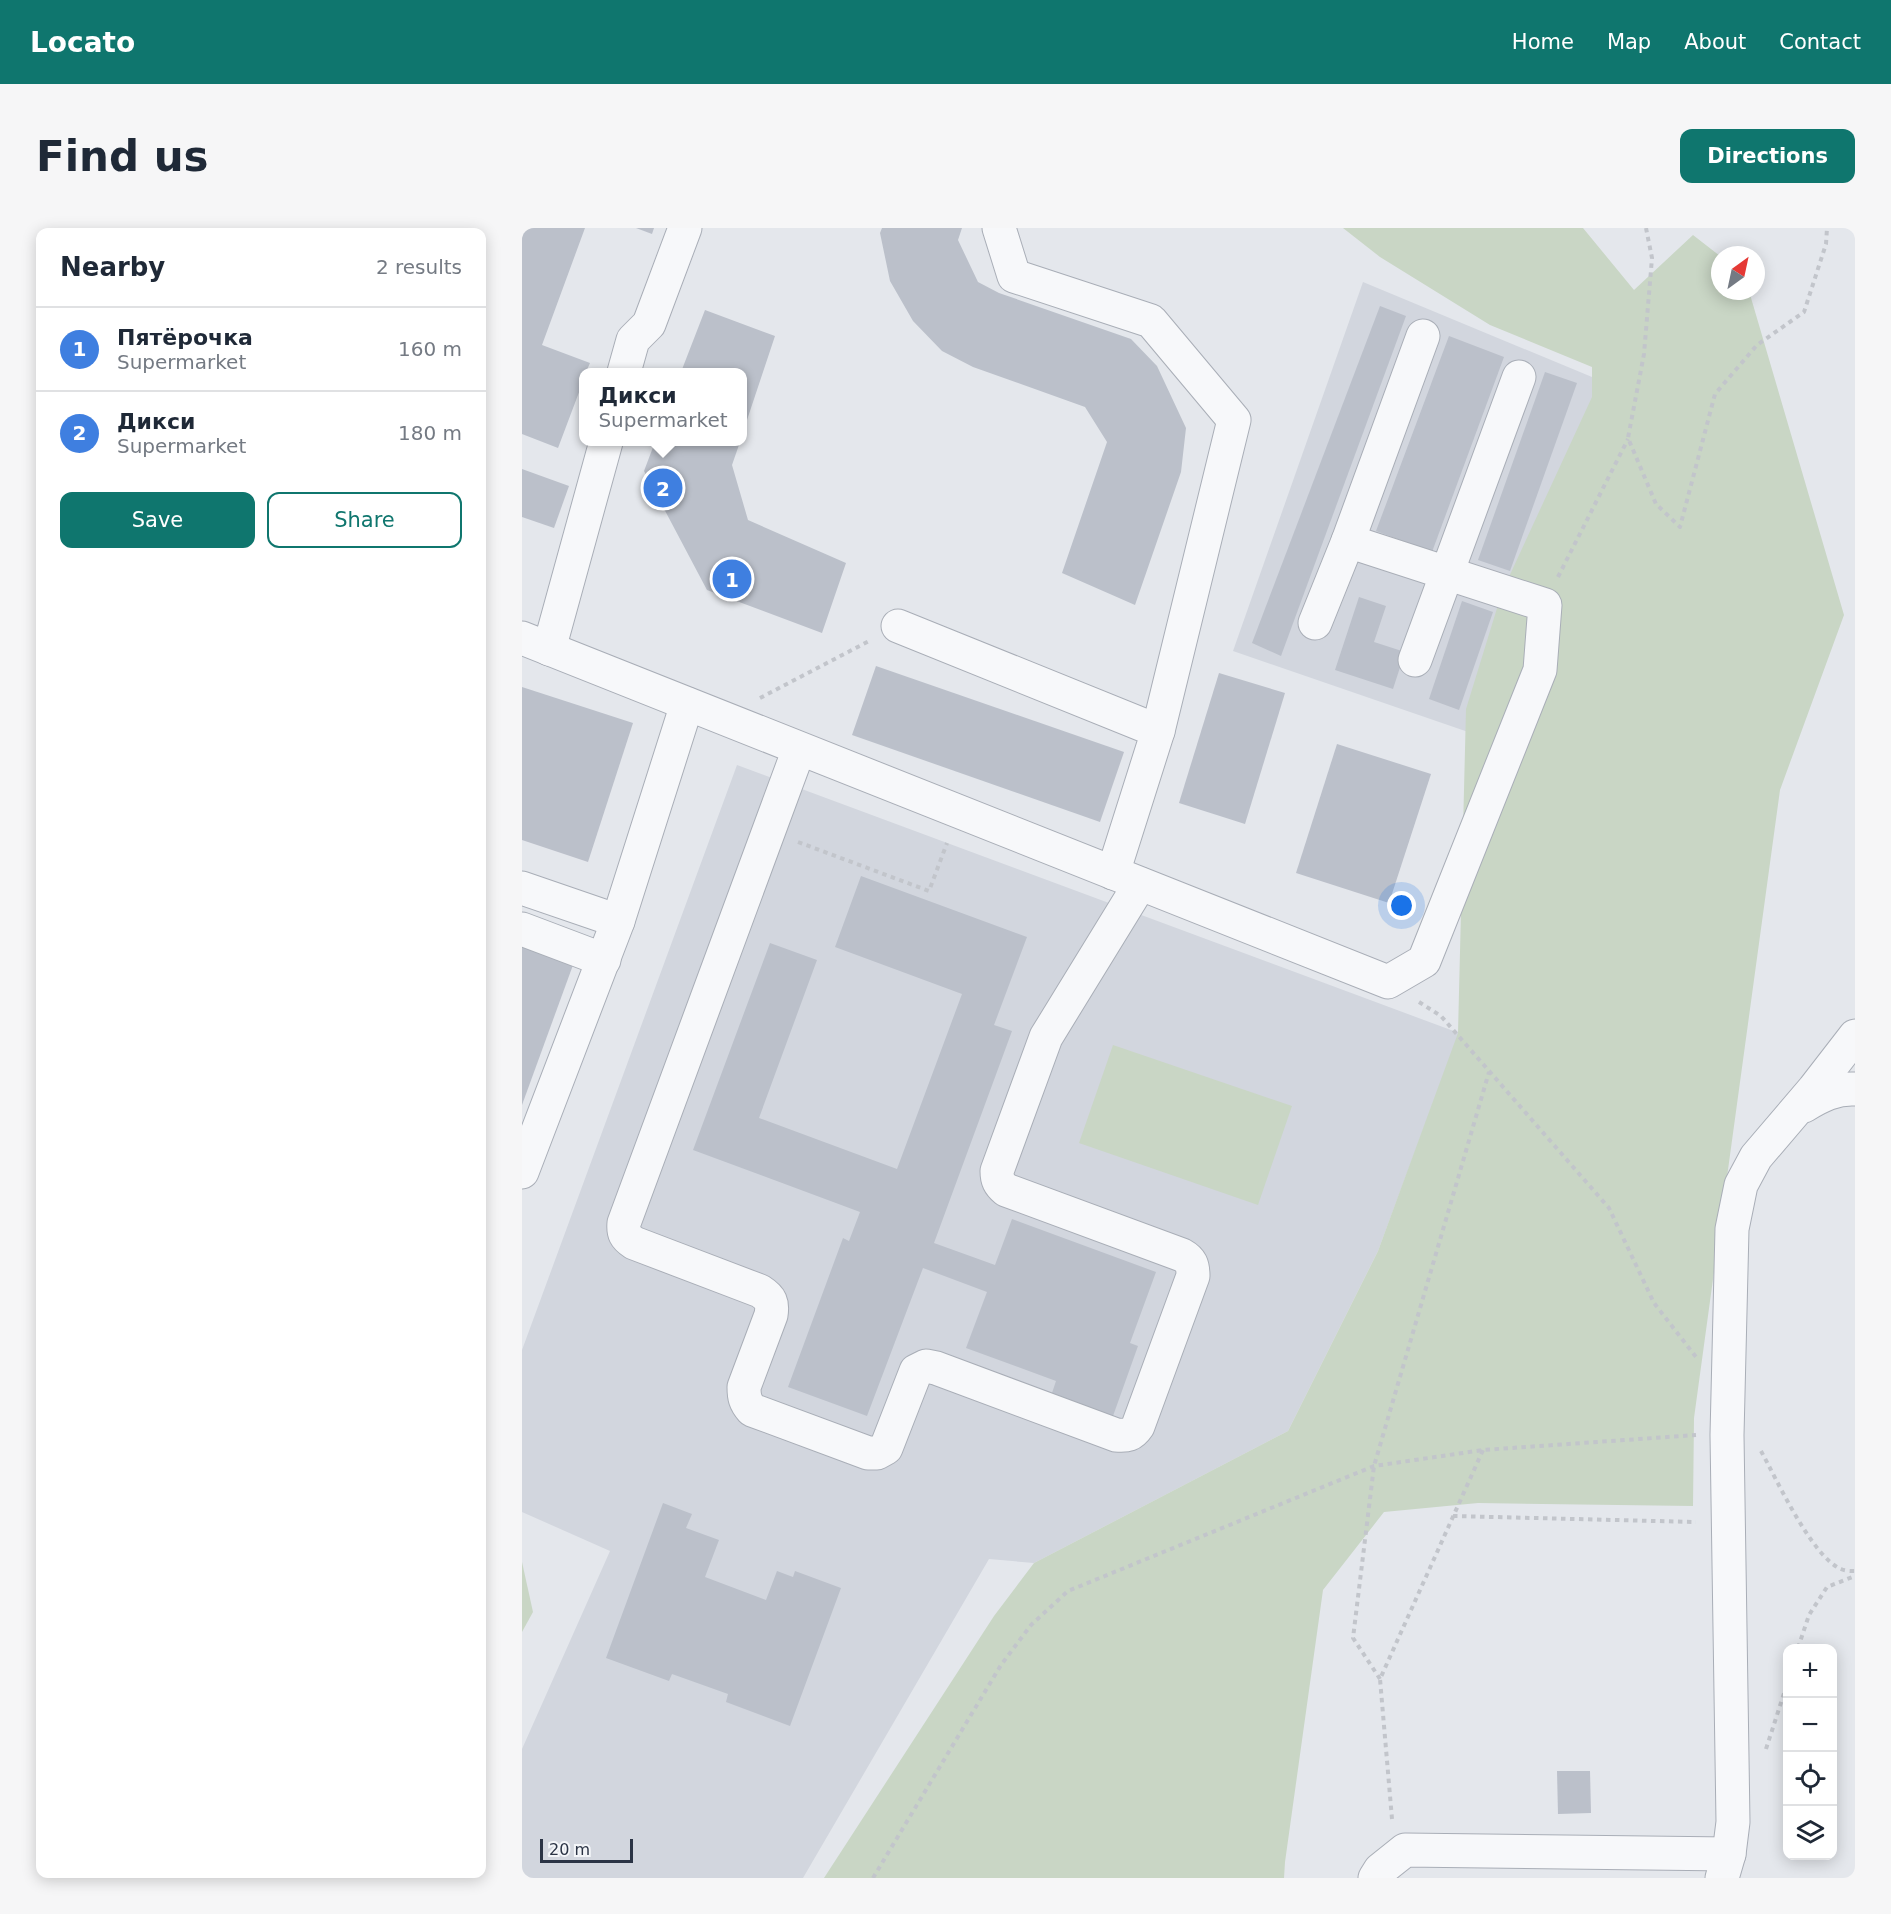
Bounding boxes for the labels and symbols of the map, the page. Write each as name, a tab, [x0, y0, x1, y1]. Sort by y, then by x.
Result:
north arrow	[1711, 246, 1765, 300]
pin: 2	[644, 466, 682, 510]
pin: 1	[712, 556, 752, 602]
your location	[1387, 891, 1416, 920]
scale bar	[540, 1836, 633, 1864]

